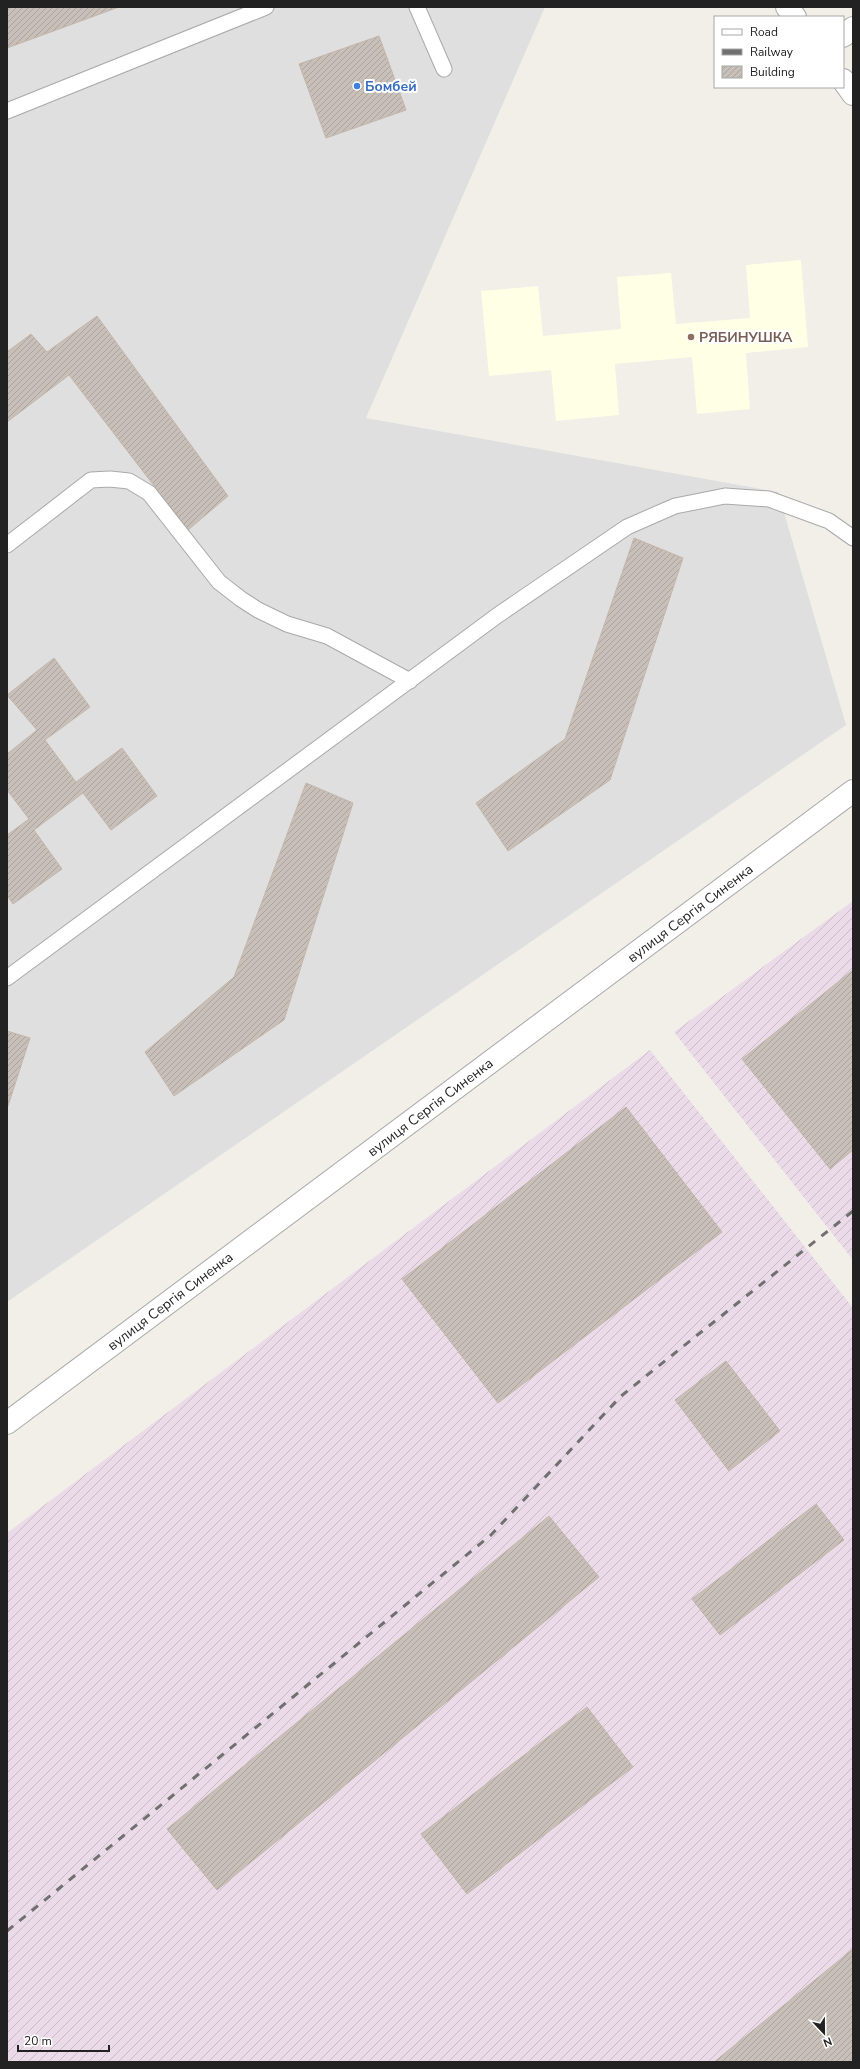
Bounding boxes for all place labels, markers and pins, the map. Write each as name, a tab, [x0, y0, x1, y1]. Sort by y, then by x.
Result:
place label: Бомбей	[365, 77, 417, 96]
marker: Бомбей	[352, 81, 362, 91]
place label: РЯБИНУШКА	[699, 328, 793, 347]
marker: РЯБИНУШКА	[686, 332, 696, 342]

